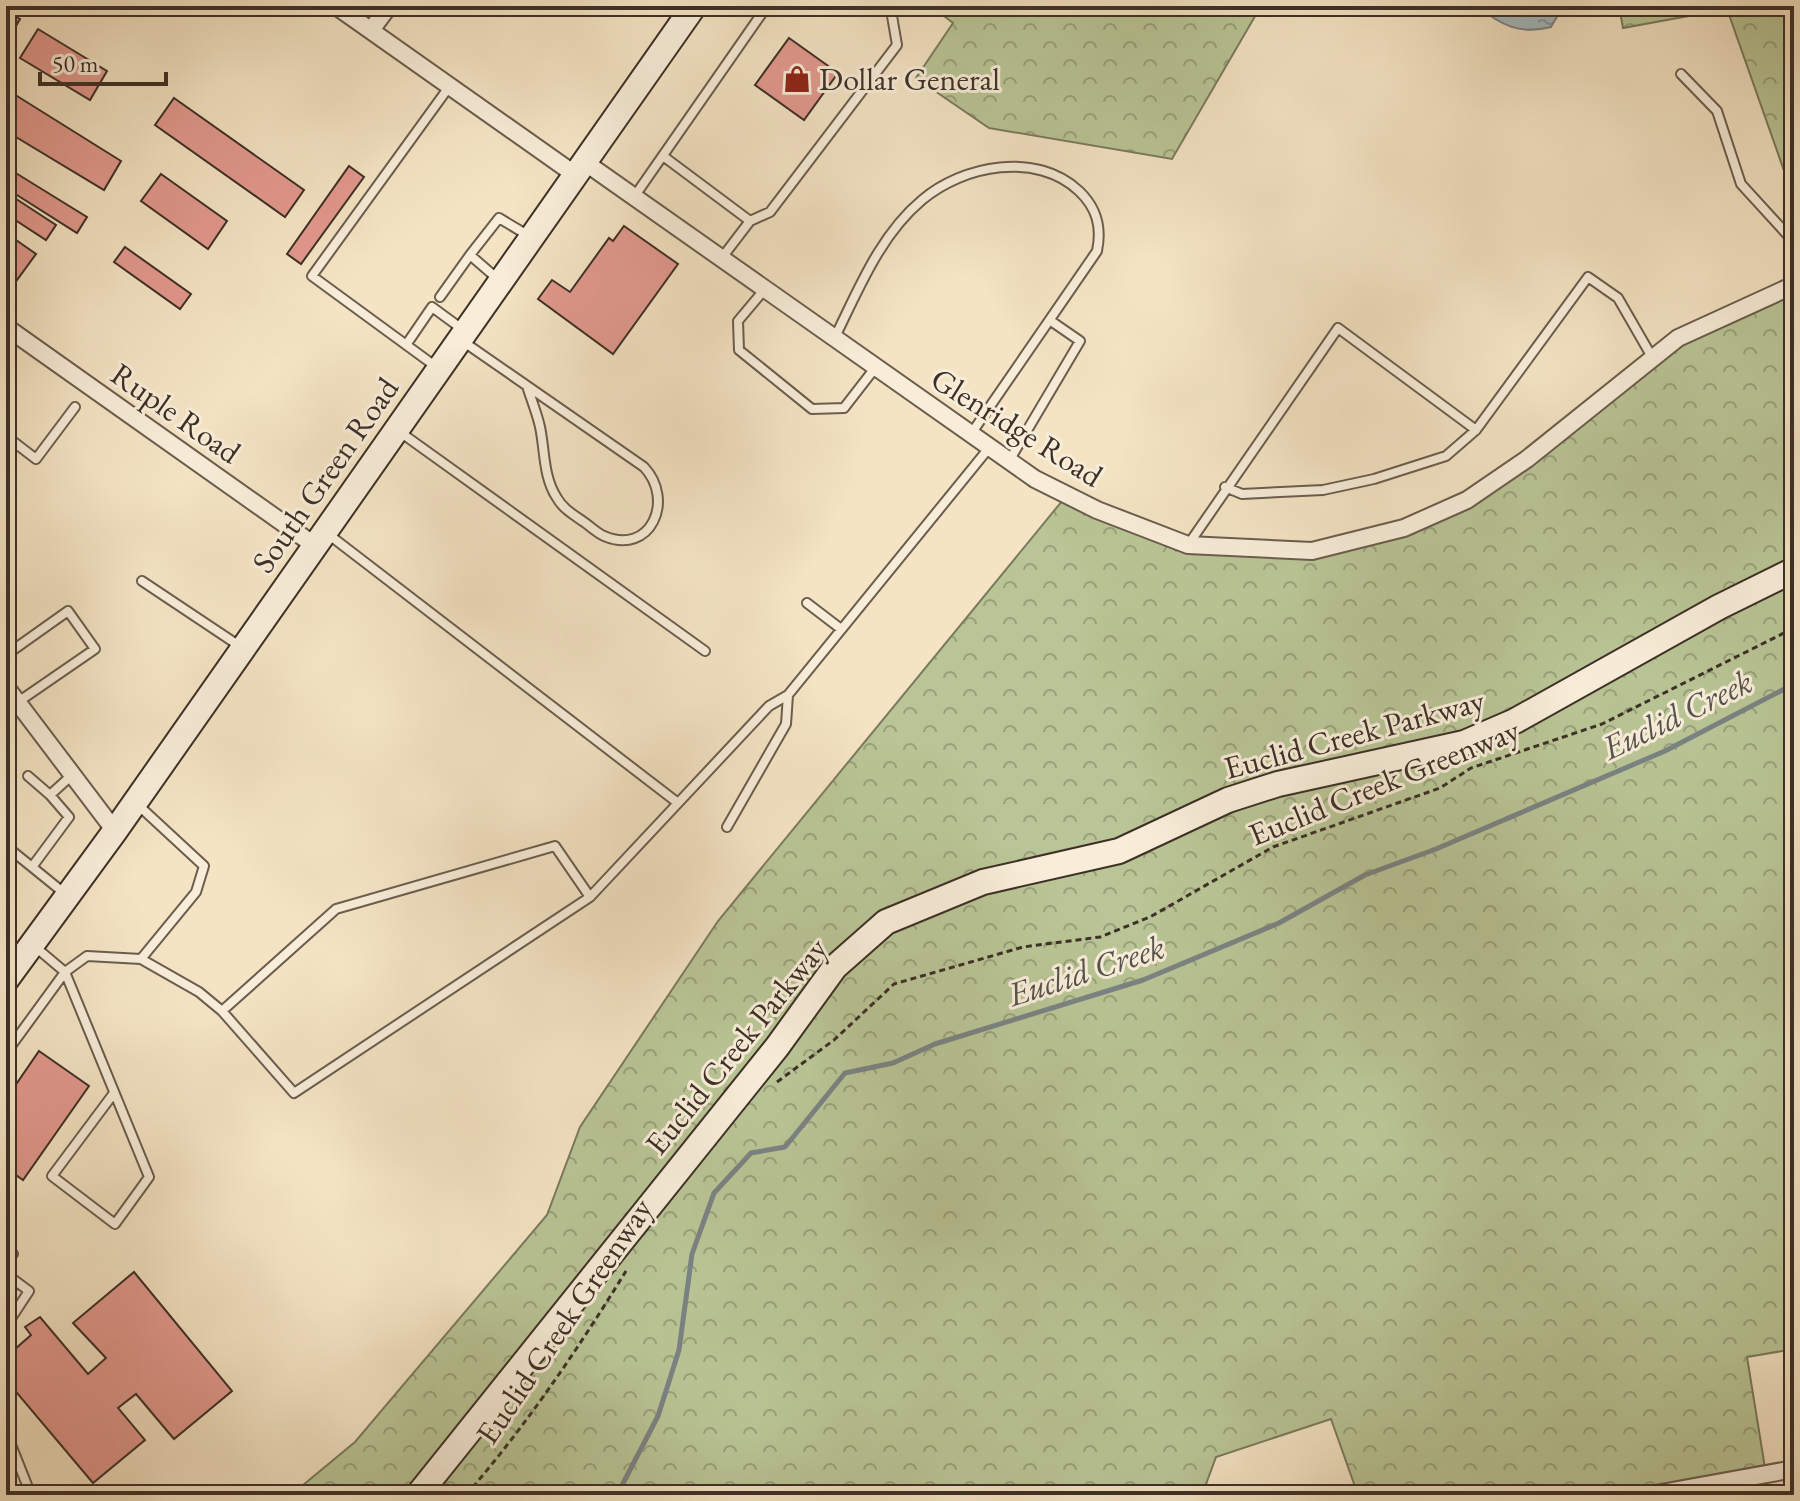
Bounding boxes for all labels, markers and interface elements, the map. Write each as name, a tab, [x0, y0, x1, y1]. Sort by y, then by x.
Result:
scale bar	[40, 36, 166, 86]
text: 50 m	[52, 48, 99, 79]
place label: Dollar General	[819, 58, 1000, 100]
shop icon: Dollar General	[782, 64, 812, 94]
street label: Ruple Road	[103, 353, 250, 473]
street label: Glenridge Road	[923, 358, 1111, 497]
street label: South Green Road	[242, 368, 408, 581]
water label: Euclid Creek	[1593, 659, 1759, 770]
street label: Euclid Creek Parkway	[1219, 679, 1490, 789]
street label: Euclid Creek Greenway	[1243, 708, 1526, 855]
water label: Euclid Creek	[1000, 924, 1170, 1017]
street label: Euclid Creek Parkway	[635, 928, 837, 1163]
street label: Euclid Creek Greenway	[466, 1189, 663, 1452]

